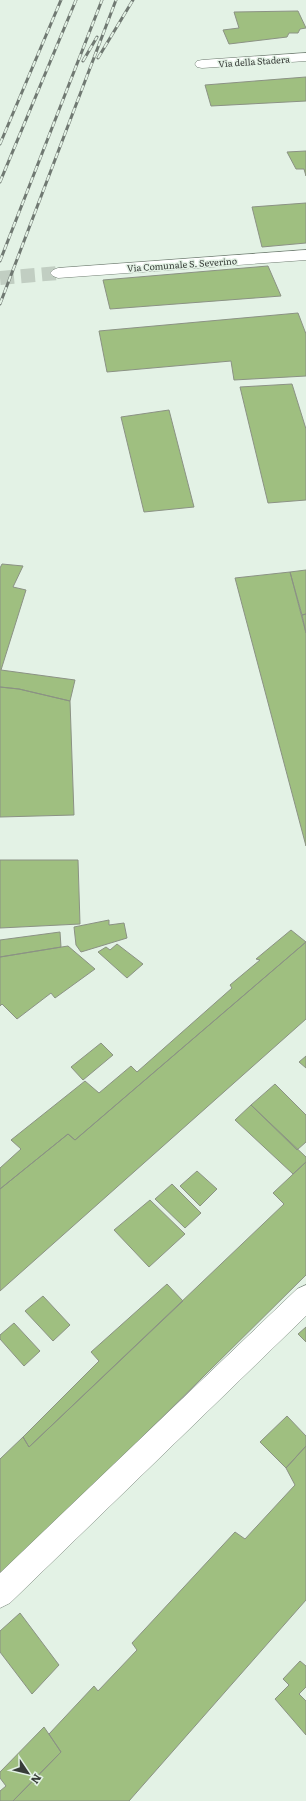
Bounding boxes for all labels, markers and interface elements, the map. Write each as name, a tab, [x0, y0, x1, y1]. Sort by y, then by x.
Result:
street label: Via della Stadera	[218, 52, 290, 70]
street label: Via Comunale S. Severino	[127, 253, 237, 275]
north arrow	[8, 1753, 48, 1793]
text: N	[28, 1771, 46, 1788]

